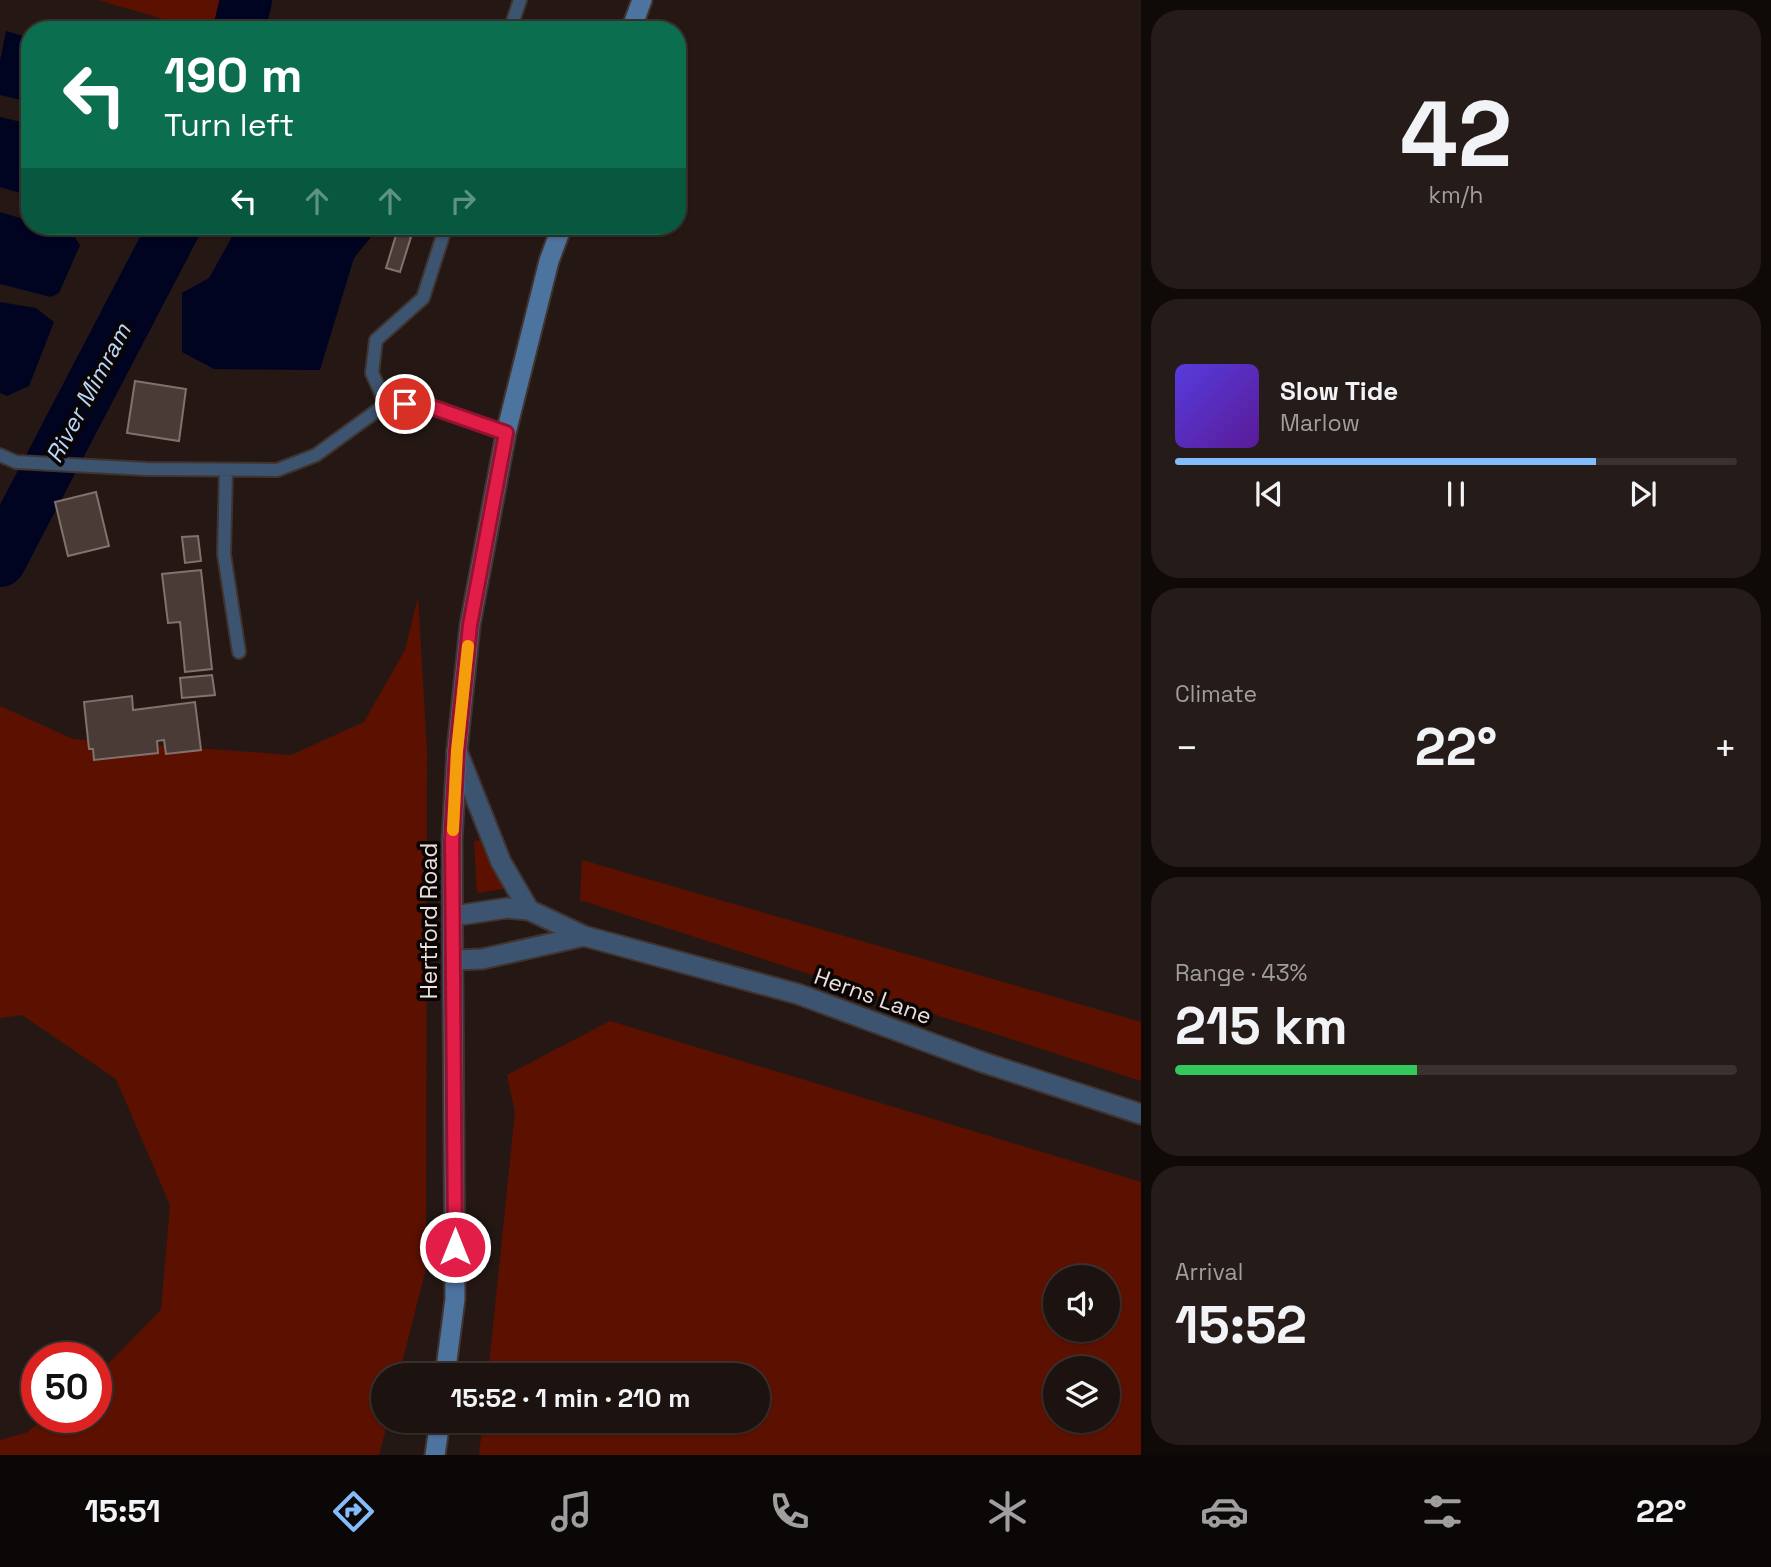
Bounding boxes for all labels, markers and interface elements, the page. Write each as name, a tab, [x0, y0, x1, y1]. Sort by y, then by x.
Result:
text: 190 m	[164, 44, 302, 106]
icon: left	[49, 49, 140, 140]
text: 42	[1400, 76, 1512, 193]
text: Turn left	[164, 105, 294, 145]
text: km/h	[1429, 180, 1483, 210]
icon: left	[225, 182, 263, 220]
icon: ahead	[298, 182, 336, 220]
icon: ahead	[371, 182, 409, 220]
icon: right	[444, 182, 482, 220]
water label: River Mimram	[38, 317, 138, 468]
pin	[375, 374, 435, 434]
text: Slow Tide	[1280, 374, 1398, 408]
icon: arrive	[386, 385, 424, 423]
text: Marlow	[1280, 408, 1360, 438]
icon: previous	[1250, 475, 1288, 513]
icon: pause	[1437, 475, 1475, 513]
icon: next	[1624, 475, 1662, 513]
text: Climate	[1175, 679, 1257, 709]
text: 22°	[1415, 714, 1497, 780]
text: −	[1175, 724, 1199, 772]
text: +	[1713, 724, 1737, 772]
street label: Hertford Road	[414, 843, 444, 999]
text: Range · 43%	[1175, 958, 1307, 988]
street label: Herns Lane	[810, 961, 936, 1031]
text: 215 km	[1175, 993, 1348, 1059]
position arrow	[418, 1210, 492, 1284]
text: Arrival	[1175, 1257, 1243, 1287]
map controls	[1043, 1265, 1120, 1433]
button: sound	[1043, 1265, 1120, 1342]
text: 15:52	[1175, 1292, 1307, 1358]
speed limit sign: 50	[21, 1342, 112, 1433]
button: layers	[1043, 1356, 1120, 1433]
text: 15:52 · 1 min · 210 m	[450, 1381, 691, 1415]
icon: directions	[329, 1487, 378, 1536]
icon: music	[547, 1487, 596, 1536]
icon: phone	[765, 1487, 814, 1536]
icon: climate	[983, 1487, 1032, 1536]
icon: car	[1200, 1487, 1249, 1536]
icon: filters	[1418, 1487, 1467, 1536]
text: 15:51	[84, 1491, 161, 1531]
text: 22°	[1636, 1491, 1687, 1531]

